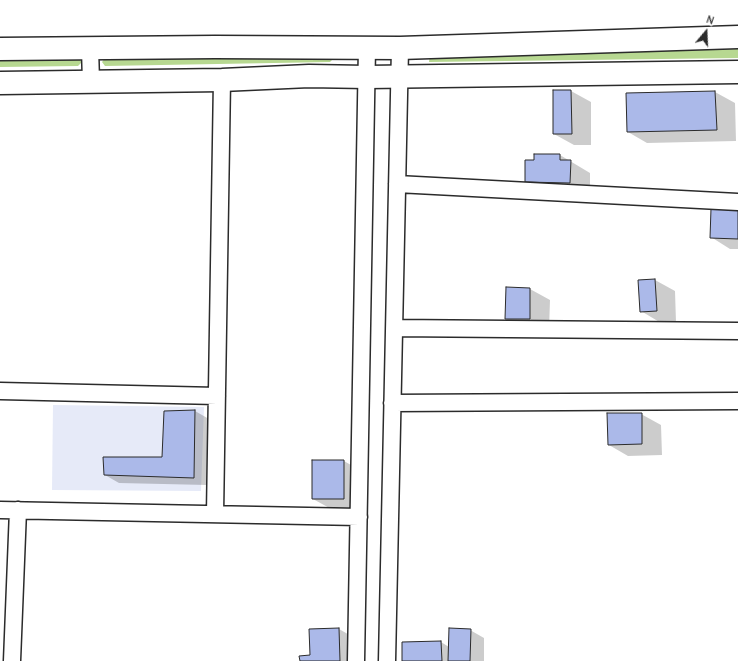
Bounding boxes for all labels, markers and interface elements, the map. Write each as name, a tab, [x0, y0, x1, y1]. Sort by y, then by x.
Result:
north arrow	[686, 12, 726, 52]
text: N	[705, 13, 716, 27]

